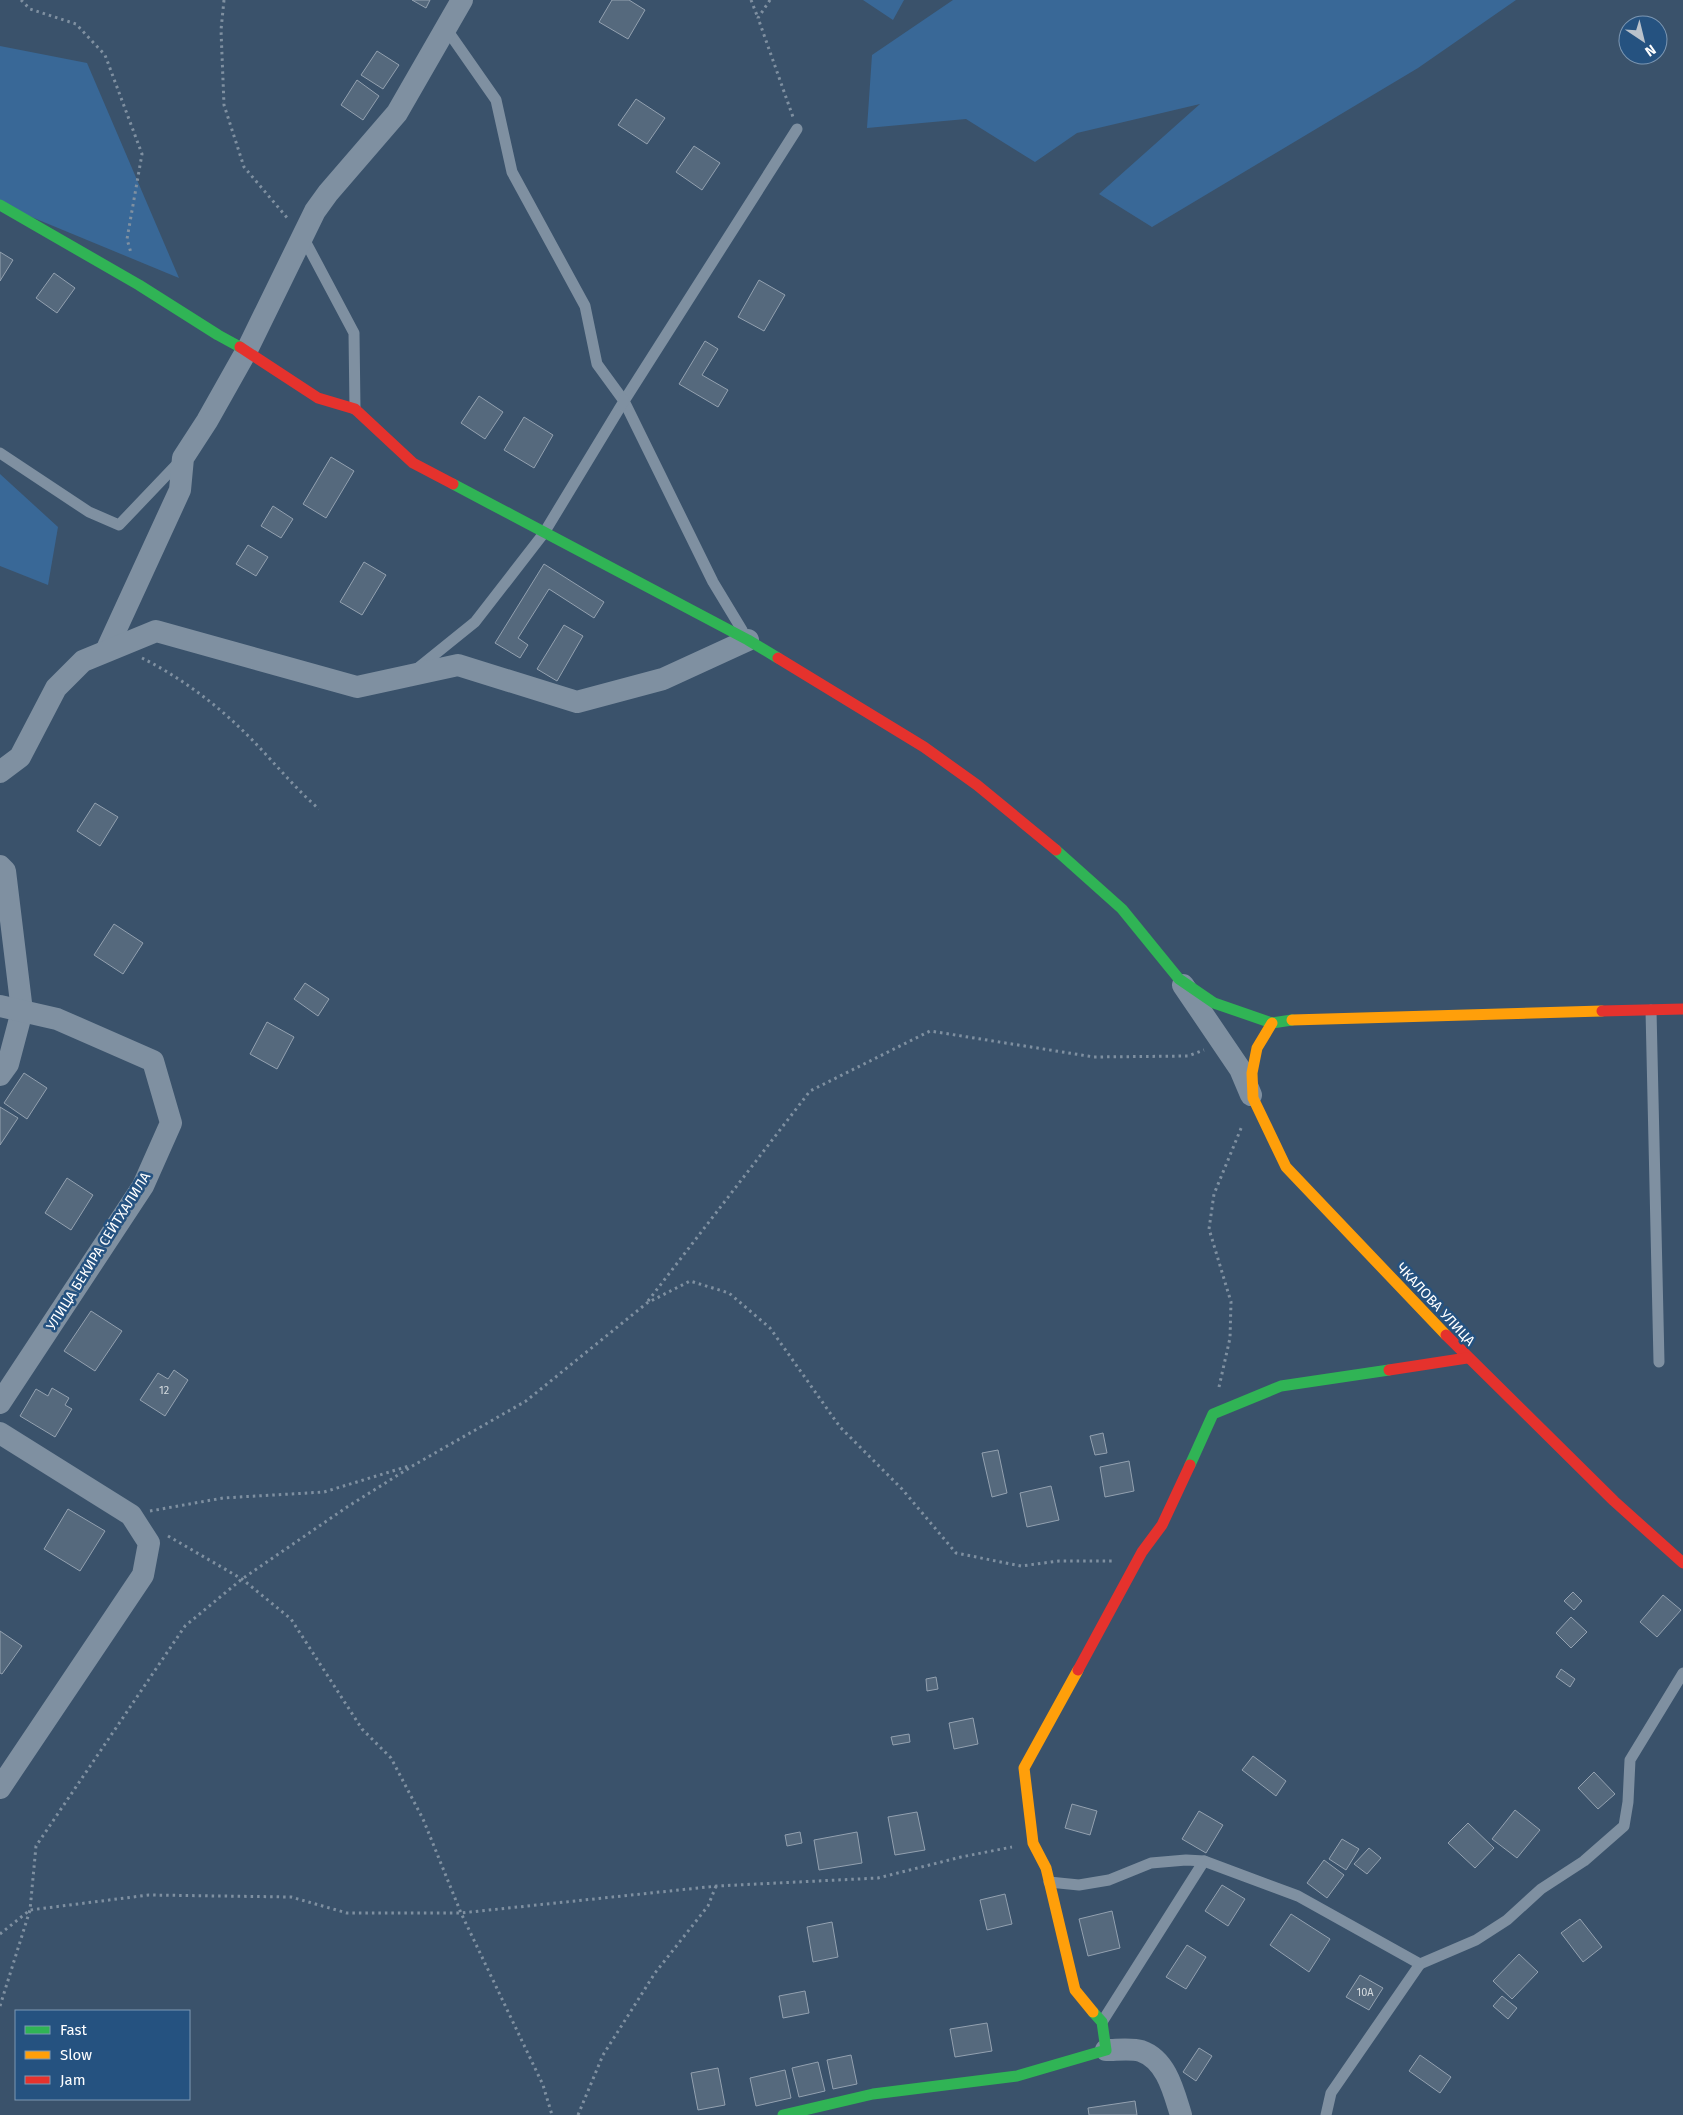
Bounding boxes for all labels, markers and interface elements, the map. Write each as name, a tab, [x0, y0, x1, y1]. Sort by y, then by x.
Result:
north arrow	[1618, 15, 1668, 65]
text: N	[1641, 41, 1659, 60]
street label: УЛИЦА БЕКИРА СЕЙТХАЛИЛА	[43, 1169, 154, 1333]
street label: ЧКАЛОВА УЛИЦА	[1393, 1259, 1478, 1349]
house number: 12	[159, 1384, 169, 1397]
house number: 10А	[1356, 1986, 1374, 1999]
legend	[15, 2010, 190, 2100]
text: Fast	[60, 2021, 87, 2039]
text: Slow	[60, 2046, 92, 2064]
text: Jam	[60, 2071, 86, 2089]

